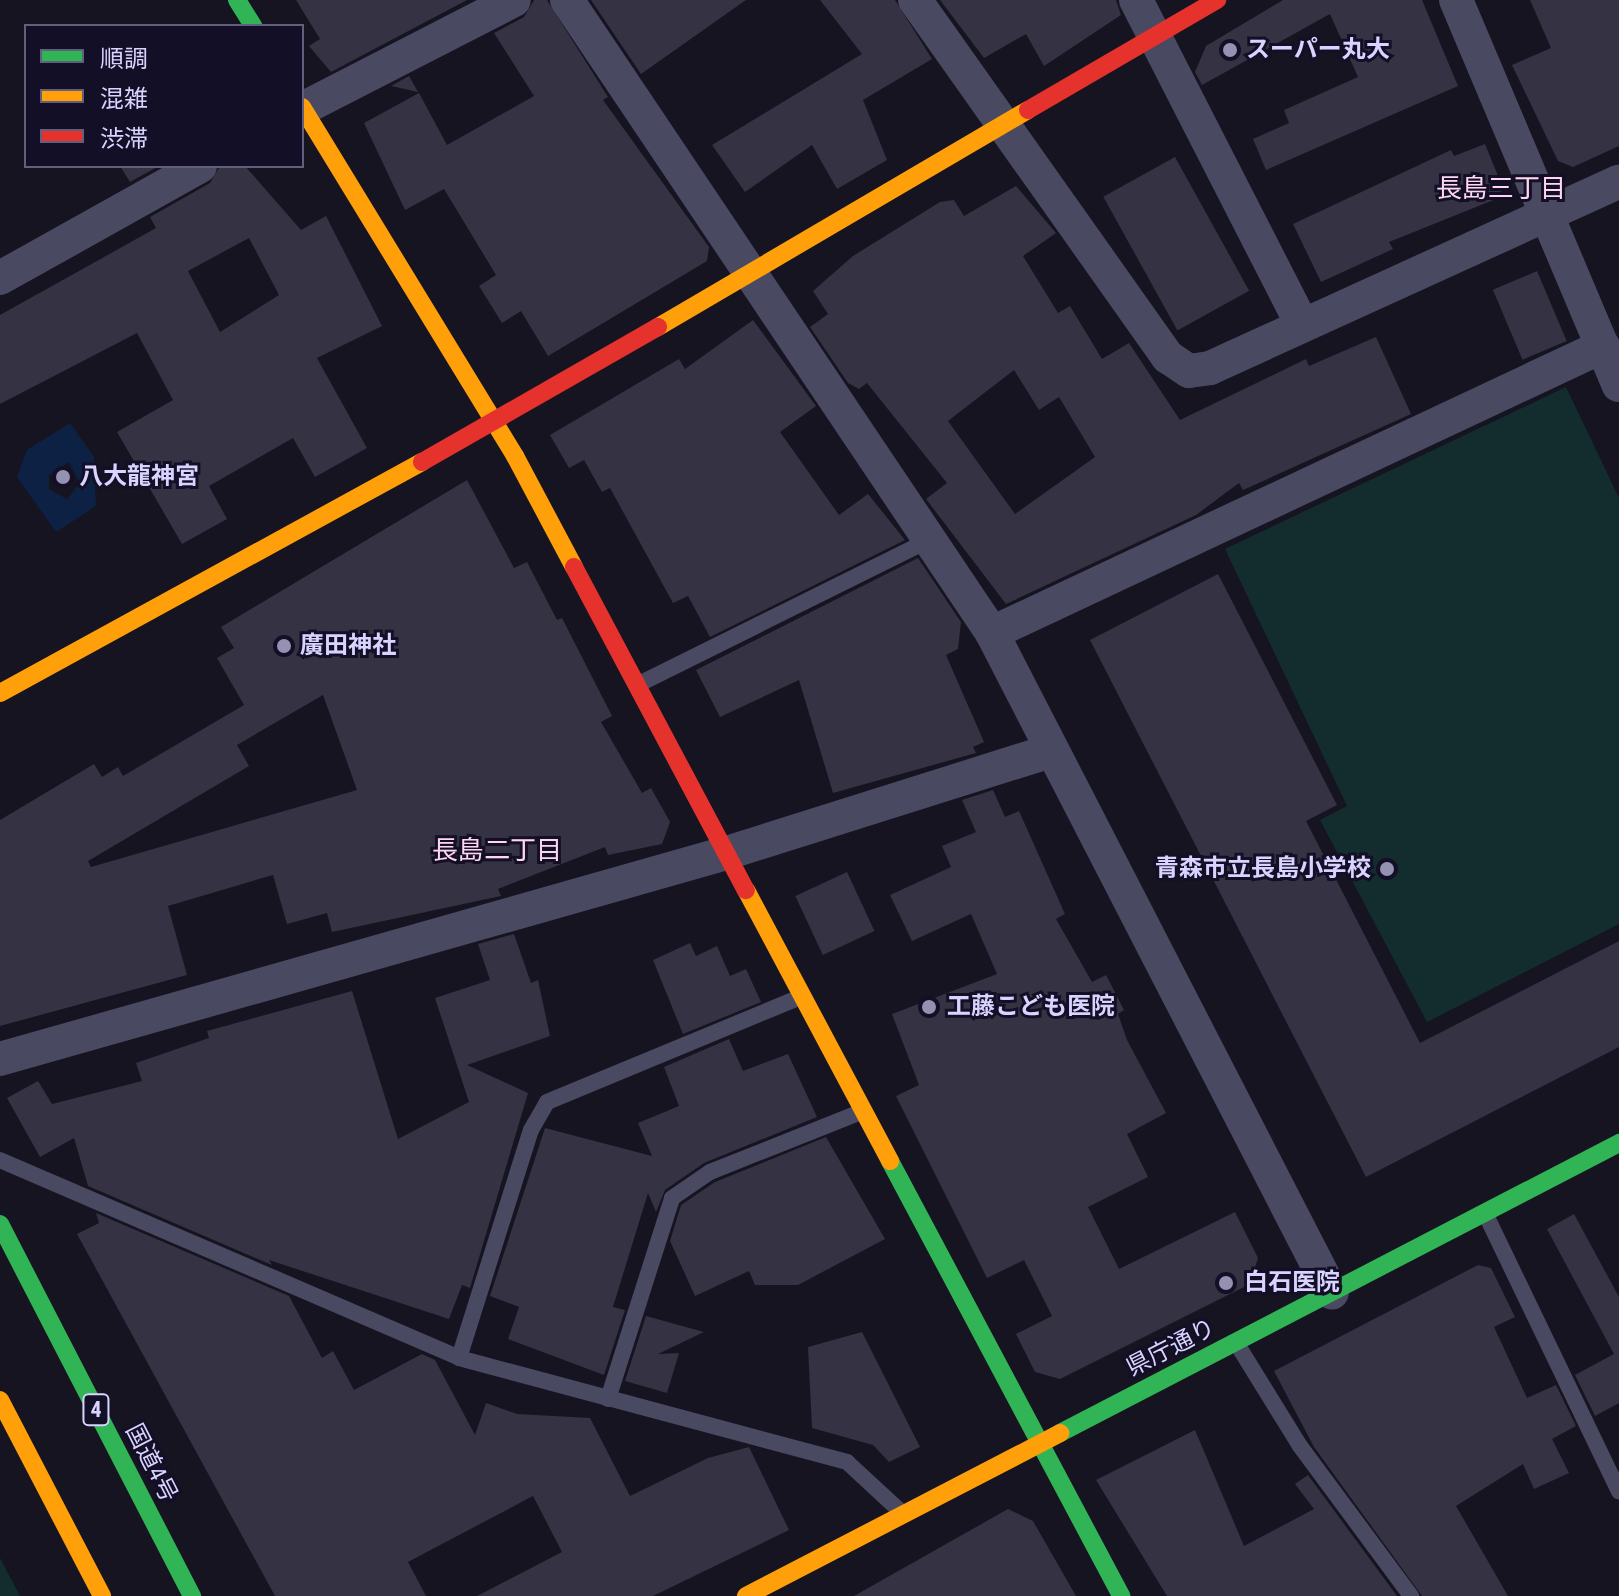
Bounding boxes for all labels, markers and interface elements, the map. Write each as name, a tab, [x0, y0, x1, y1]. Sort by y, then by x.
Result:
legend	[24, 24, 304, 168]
place label: スーパー丸大	[1246, 36, 1390, 64]
marker: スーパー丸大	[1221, 41, 1239, 59]
text: 順調	[100, 45, 148, 73]
text: 混雑	[100, 85, 148, 113]
text: 渋滞	[100, 125, 148, 153]
district label: 長島三丁目	[1436, 173, 1566, 205]
place label: 八大龍神宮	[79, 463, 199, 491]
marker: 八大龍神宮	[54, 468, 72, 486]
place label: 廣田神社	[300, 632, 396, 660]
marker: 廣田神社	[275, 637, 293, 655]
district label: 長島二丁目	[432, 835, 562, 867]
place label: 青森市立長島小学校	[1155, 855, 1371, 883]
marker: 青森市立長島小学校	[1378, 860, 1396, 878]
place label: 工藤こども医院	[947, 993, 1115, 1021]
marker: 工藤こども医院	[918, 996, 940, 1018]
place label: 白石医院	[1244, 1269, 1340, 1297]
marker: 白石医院	[1215, 1272, 1237, 1294]
street label: 県庁通り	[1122, 1313, 1220, 1383]
road number: 4	[82, 1392, 110, 1428]
street label: 国道4号	[119, 1419, 183, 1507]

